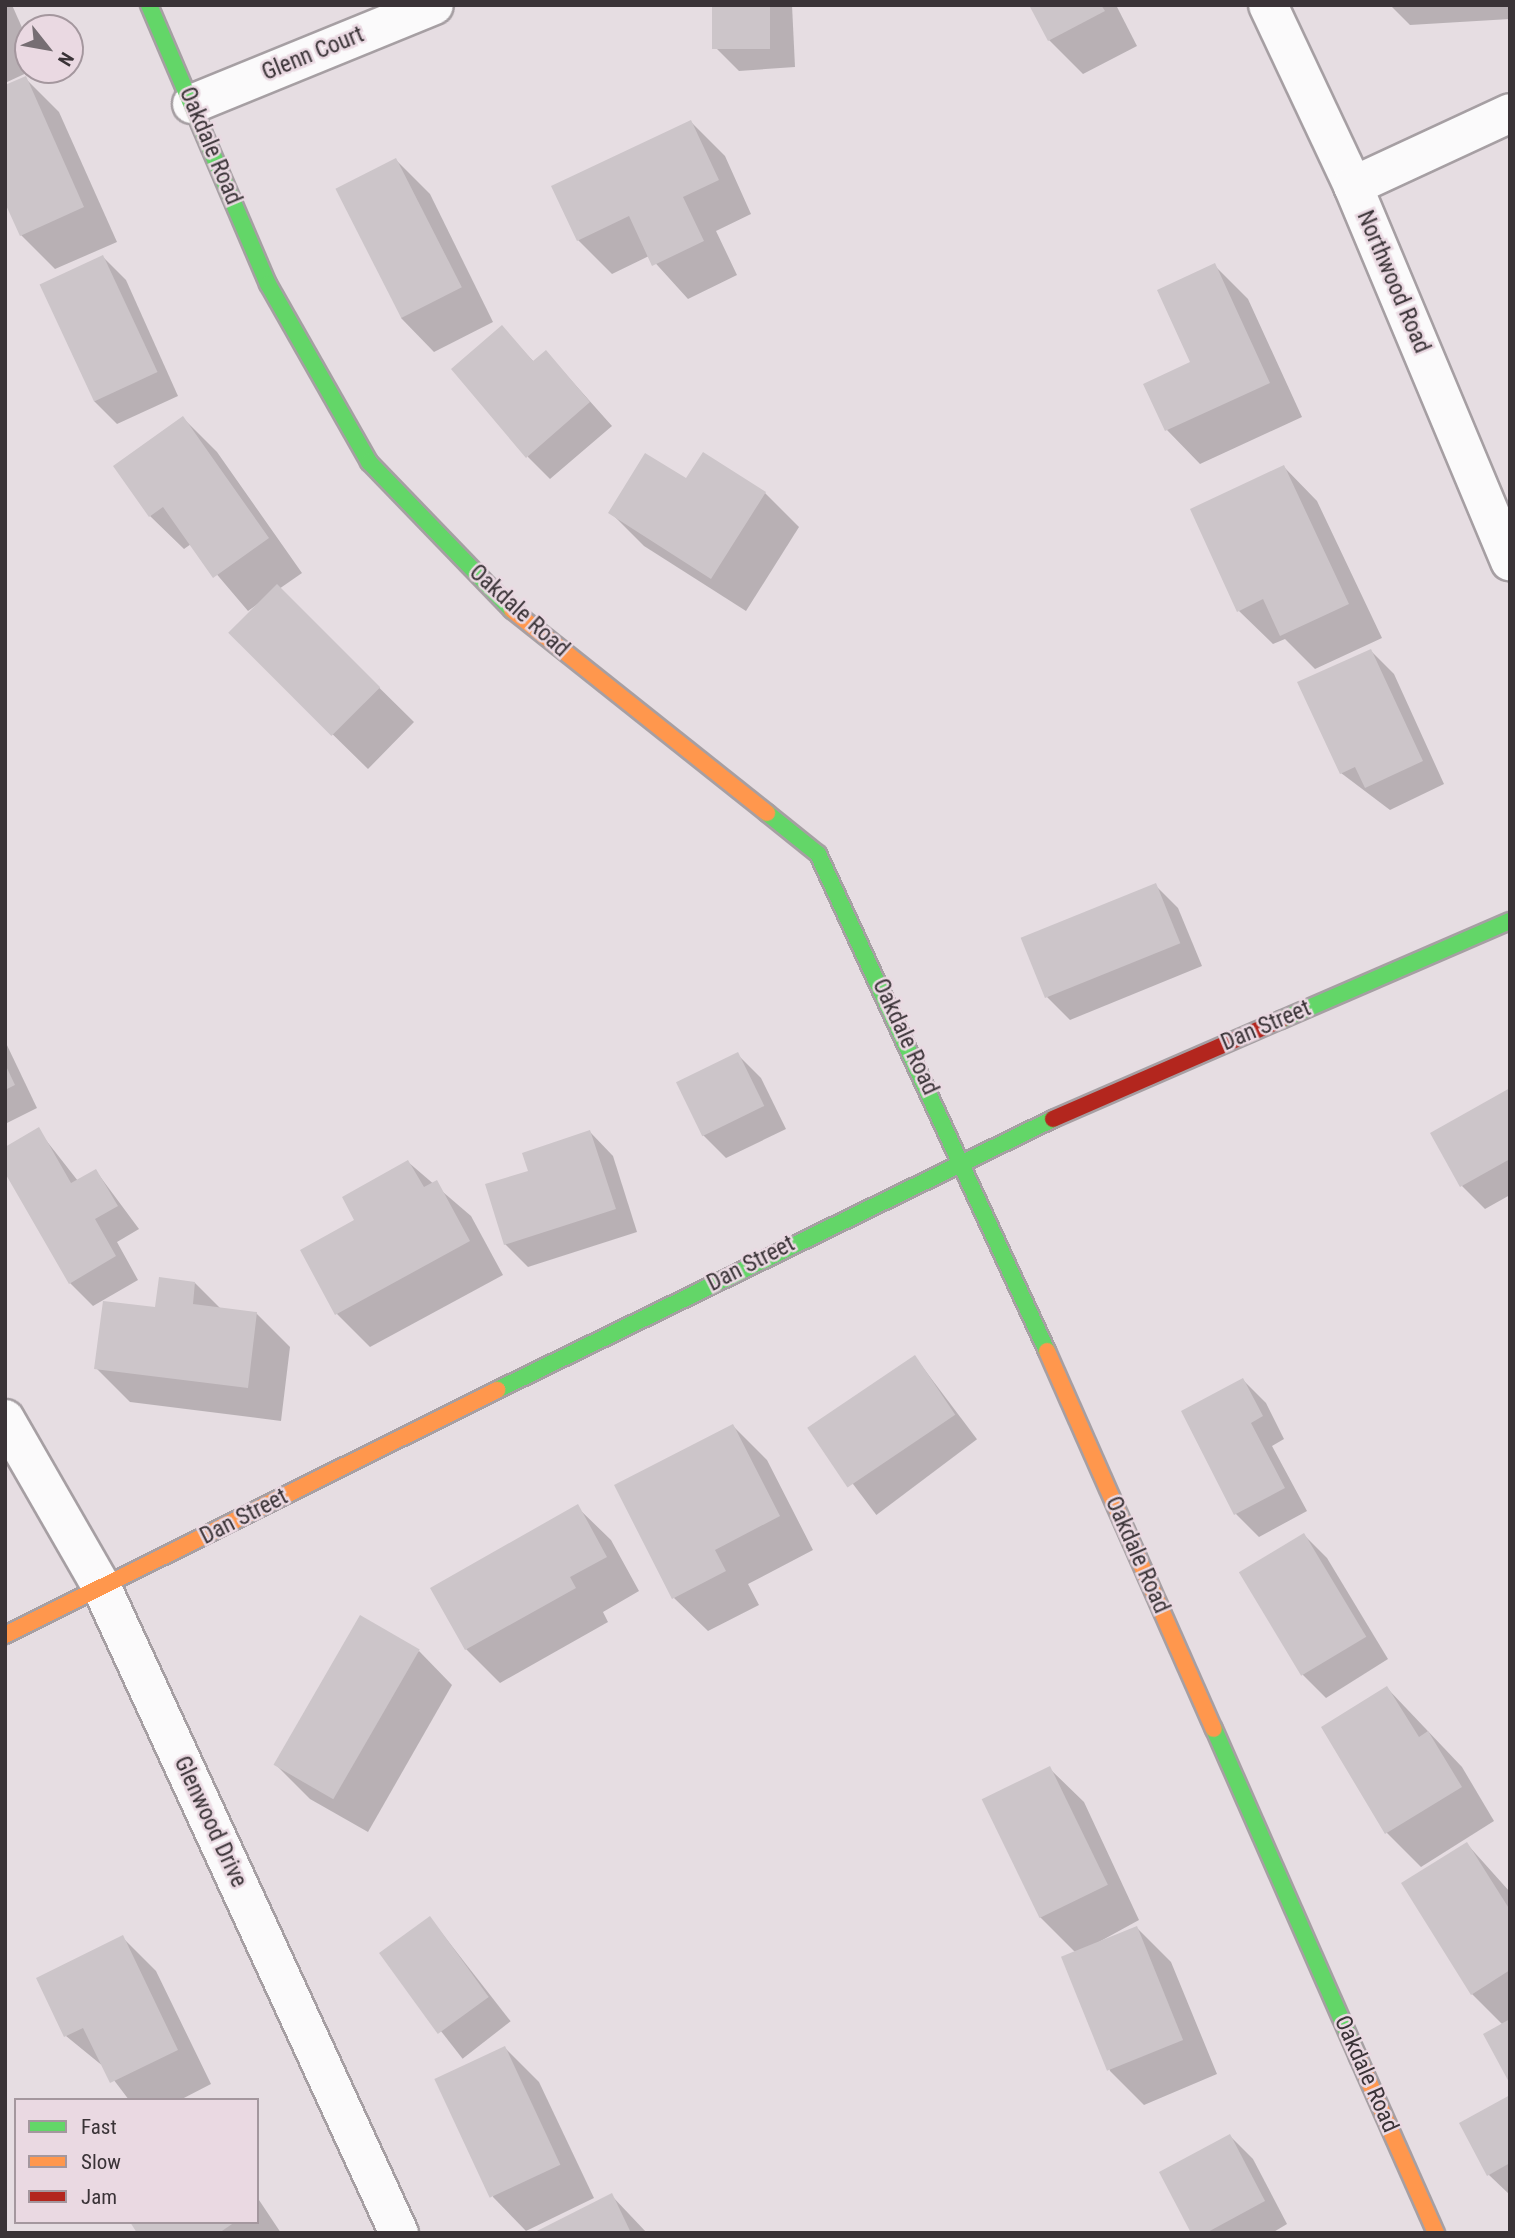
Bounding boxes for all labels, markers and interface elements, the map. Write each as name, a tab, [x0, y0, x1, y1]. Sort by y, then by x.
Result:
north arrow	[14, 14, 84, 84]
street label: Glenn Court	[258, 21, 368, 87]
text: N	[53, 48, 79, 70]
street label: Oakdale Road	[173, 83, 247, 209]
street label: Northwood Road	[1351, 207, 1435, 357]
street label: Oakdale Road	[463, 559, 575, 663]
street label: Oakdale Road	[866, 975, 944, 1099]
street label: Dan Street	[1217, 995, 1315, 1057]
street label: Dan Street	[703, 1230, 799, 1298]
street label: Dan Street	[196, 1483, 292, 1551]
street label: Oakdale Road	[1099, 1492, 1175, 1618]
street label: Glenwood Drive	[168, 1752, 252, 1892]
street label: Oakdale Road	[1328, 2011, 1404, 2137]
legend	[14, 2098, 259, 2224]
text: Fast	[81, 2115, 117, 2139]
text: Slow	[81, 2150, 121, 2174]
text: Jam	[81, 2185, 117, 2209]

